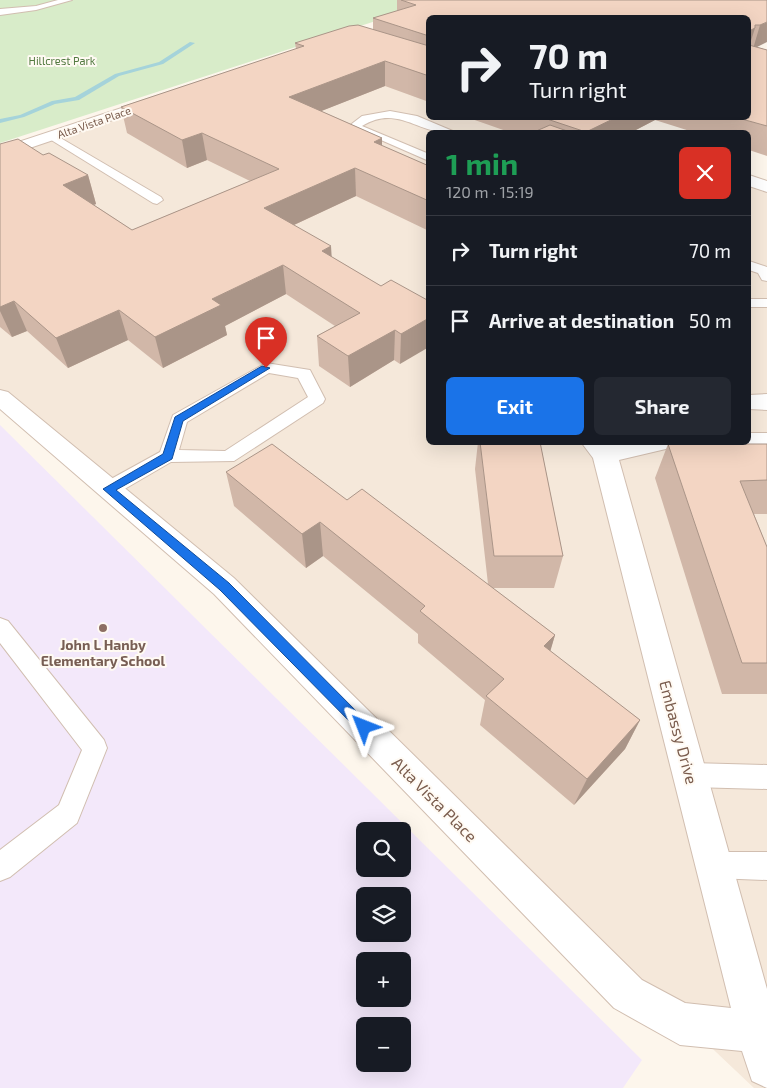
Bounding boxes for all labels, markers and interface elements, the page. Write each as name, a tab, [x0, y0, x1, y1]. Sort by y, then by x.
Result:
text: 70 m	[529, 34, 608, 76]
icon: right	[446, 35, 511, 100]
park label: Hillcrest Park	[29, 54, 96, 67]
text: Turn right	[529, 76, 627, 102]
street label: Alta Vista Place	[55, 103, 133, 141]
text: 1 min	[446, 145, 518, 181]
button: close	[679, 147, 731, 199]
text: 120 m · 15:19	[446, 182, 534, 201]
icon: right	[446, 237, 474, 265]
text: Turn right	[489, 239, 577, 262]
text: 70 m	[689, 239, 731, 262]
icon: arrive	[446, 307, 474, 335]
text: Arrive at destination	[489, 309, 674, 332]
text: 50 m	[689, 309, 732, 332]
pin	[245, 317, 287, 368]
icon: arrive	[252, 324, 280, 352]
button: Exit	[446, 377, 584, 435]
button: Share	[594, 377, 731, 435]
marker: John L Hanby Elementary School	[97, 622, 109, 634]
place label: John L Hanby Elementary School	[41, 636, 166, 669]
street label: Embassy Drive	[656, 678, 702, 786]
position arrow	[337, 700, 389, 752]
street label: Alta Vista Place	[389, 753, 481, 845]
map controls	[356, 822, 411, 1072]
button: search	[356, 822, 411, 877]
button: layers	[356, 887, 411, 942]
button: +	[356, 952, 411, 1007]
button: −	[356, 1017, 411, 1072]

